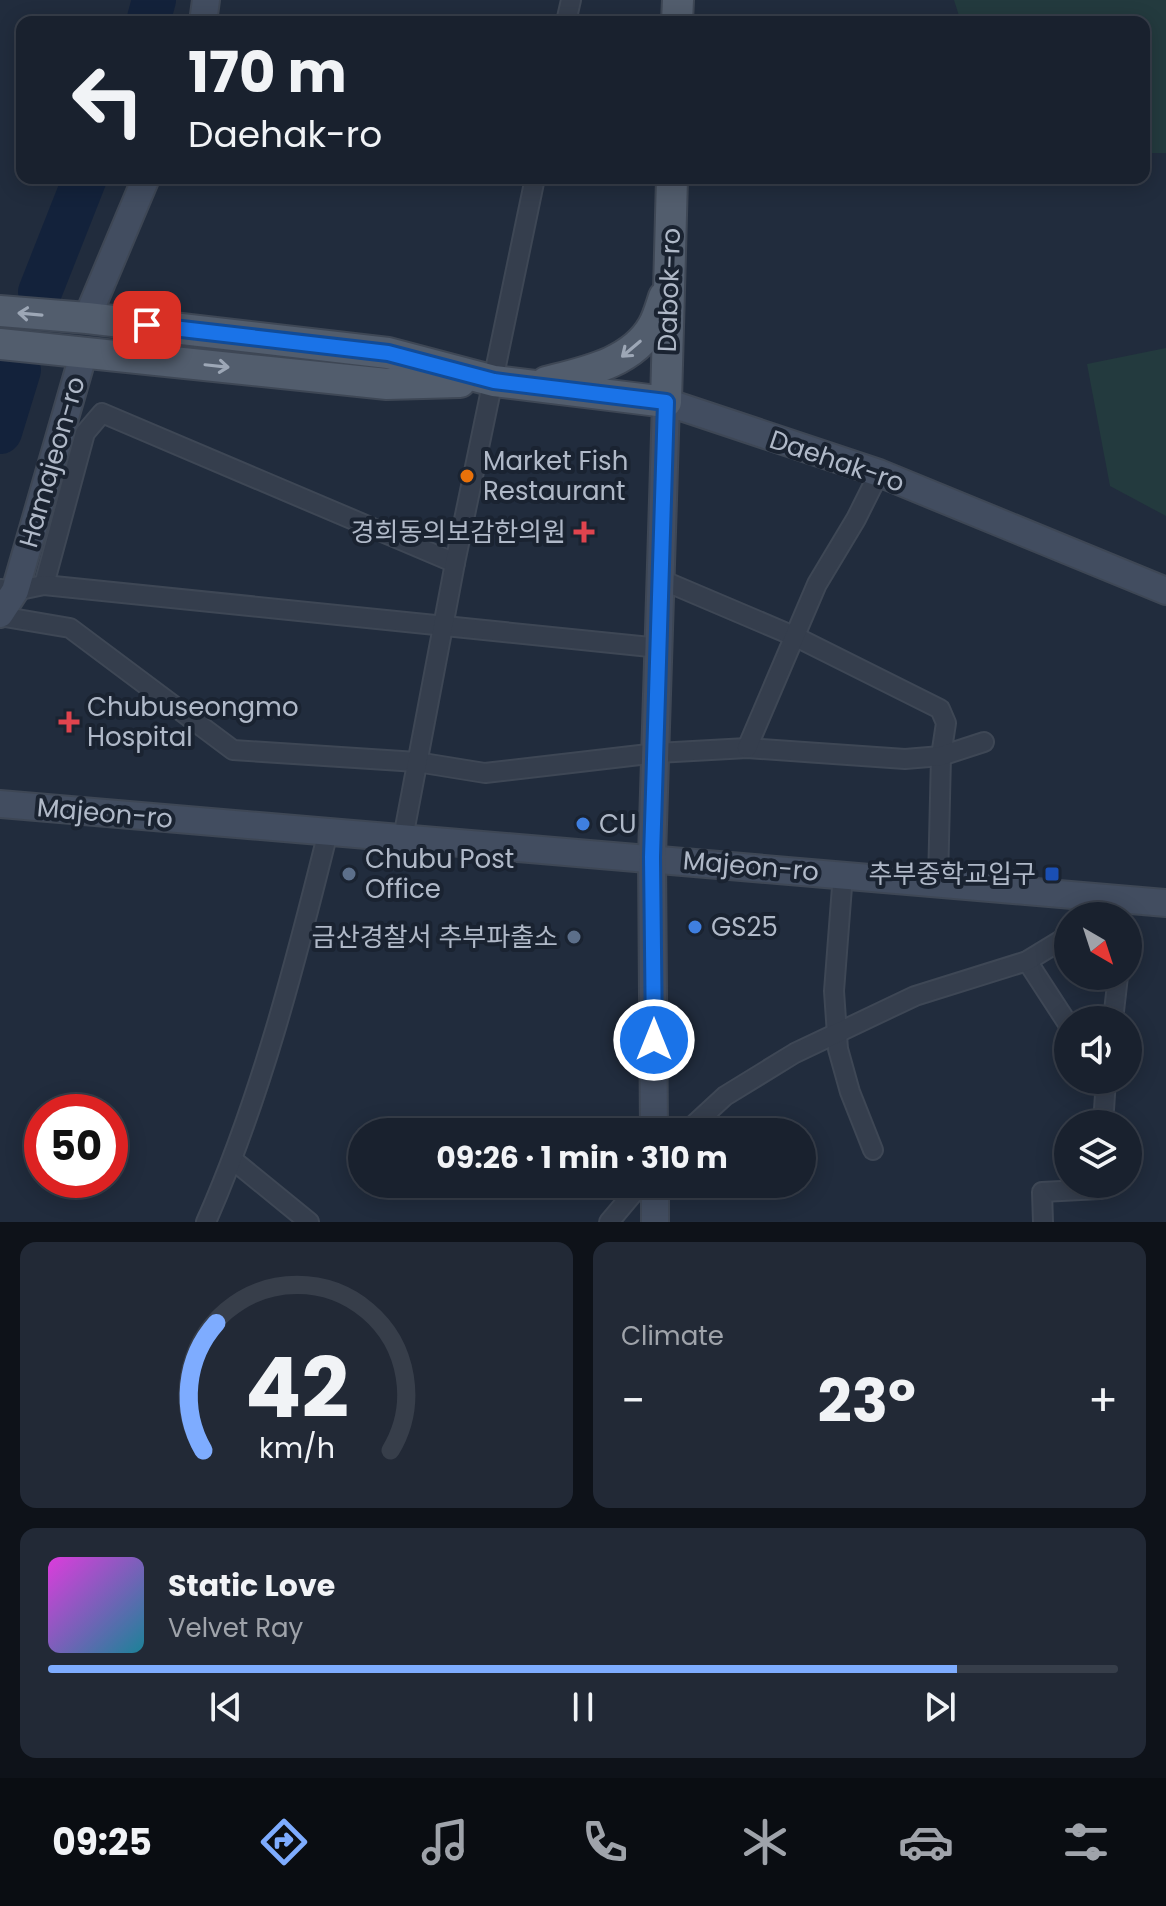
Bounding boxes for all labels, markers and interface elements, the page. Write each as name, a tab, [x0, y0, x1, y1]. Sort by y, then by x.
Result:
text: 170 m	[188, 33, 347, 112]
icon: left	[56, 48, 160, 152]
text: Daehak-ro	[188, 109, 382, 160]
street label: Dabok-ro	[649, 227, 689, 353]
pin	[113, 291, 181, 359]
icon: arrive	[125, 303, 169, 347]
one-way arrow	[17, 306, 44, 321]
one-way arrow	[621, 340, 641, 358]
one-way arrow	[203, 359, 230, 374]
street label: Hamajeon-ro	[10, 372, 94, 552]
street label: Daehak-ro	[765, 421, 909, 501]
place label: Market Fish Restaurant	[483, 443, 628, 509]
marker: Market Fish Restaurant	[458, 467, 476, 485]
place label: 경희동의보감한의원	[351, 514, 566, 550]
marker: 경희동의보감한의원	[573, 521, 595, 543]
place label: Chubuseongmo Hospital	[87, 689, 299, 755]
marker: Chubuseongmo Hospital	[58, 711, 80, 733]
street label: Majeon-ro	[35, 789, 175, 837]
place label: CU	[599, 806, 637, 842]
marker: CU	[574, 815, 592, 833]
place label: Chubu Post Office	[365, 841, 514, 907]
street label: Majeon-ro	[681, 842, 821, 890]
place label: 추부중학교입구	[869, 856, 1036, 892]
marker: Chubu Post Office	[340, 865, 358, 883]
marker: 추부중학교입구	[1043, 865, 1061, 883]
north arrow	[1054, 902, 1142, 990]
map controls	[1054, 902, 1142, 1198]
place label: GS25	[711, 909, 778, 945]
marker: GS25	[686, 918, 704, 936]
place label: 금산경찰서 추부파출소	[312, 919, 558, 955]
marker: 금산경찰서 추부파출소	[565, 928, 583, 946]
position arrow	[612, 998, 696, 1082]
button: sound	[1054, 1006, 1142, 1094]
speed limit sign: 50	[24, 1094, 128, 1198]
button: layers	[1054, 1110, 1142, 1198]
text: 09:26 · 1 min · 310 m	[436, 1136, 728, 1179]
text: Climate	[621, 1318, 724, 1354]
text: 42	[245, 1330, 348, 1446]
text: 23°	[817, 1359, 916, 1443]
text: −	[621, 1370, 645, 1431]
text: +	[1088, 1370, 1118, 1431]
text: km/h	[258, 1428, 335, 1468]
text: Static Love	[168, 1564, 335, 1607]
text: Velvet Ray	[168, 1610, 303, 1646]
icon: previous	[204, 1685, 248, 1729]
icon: pause	[561, 1685, 605, 1729]
icon: next	[918, 1685, 962, 1729]
icon: directions	[256, 1814, 312, 1870]
icon: music	[417, 1814, 473, 1870]
icon: phone	[577, 1814, 633, 1870]
icon: climate	[737, 1814, 793, 1870]
icon: car	[898, 1814, 954, 1870]
icon: filters	[1058, 1814, 1114, 1870]
text: 09:25	[52, 1817, 152, 1868]

